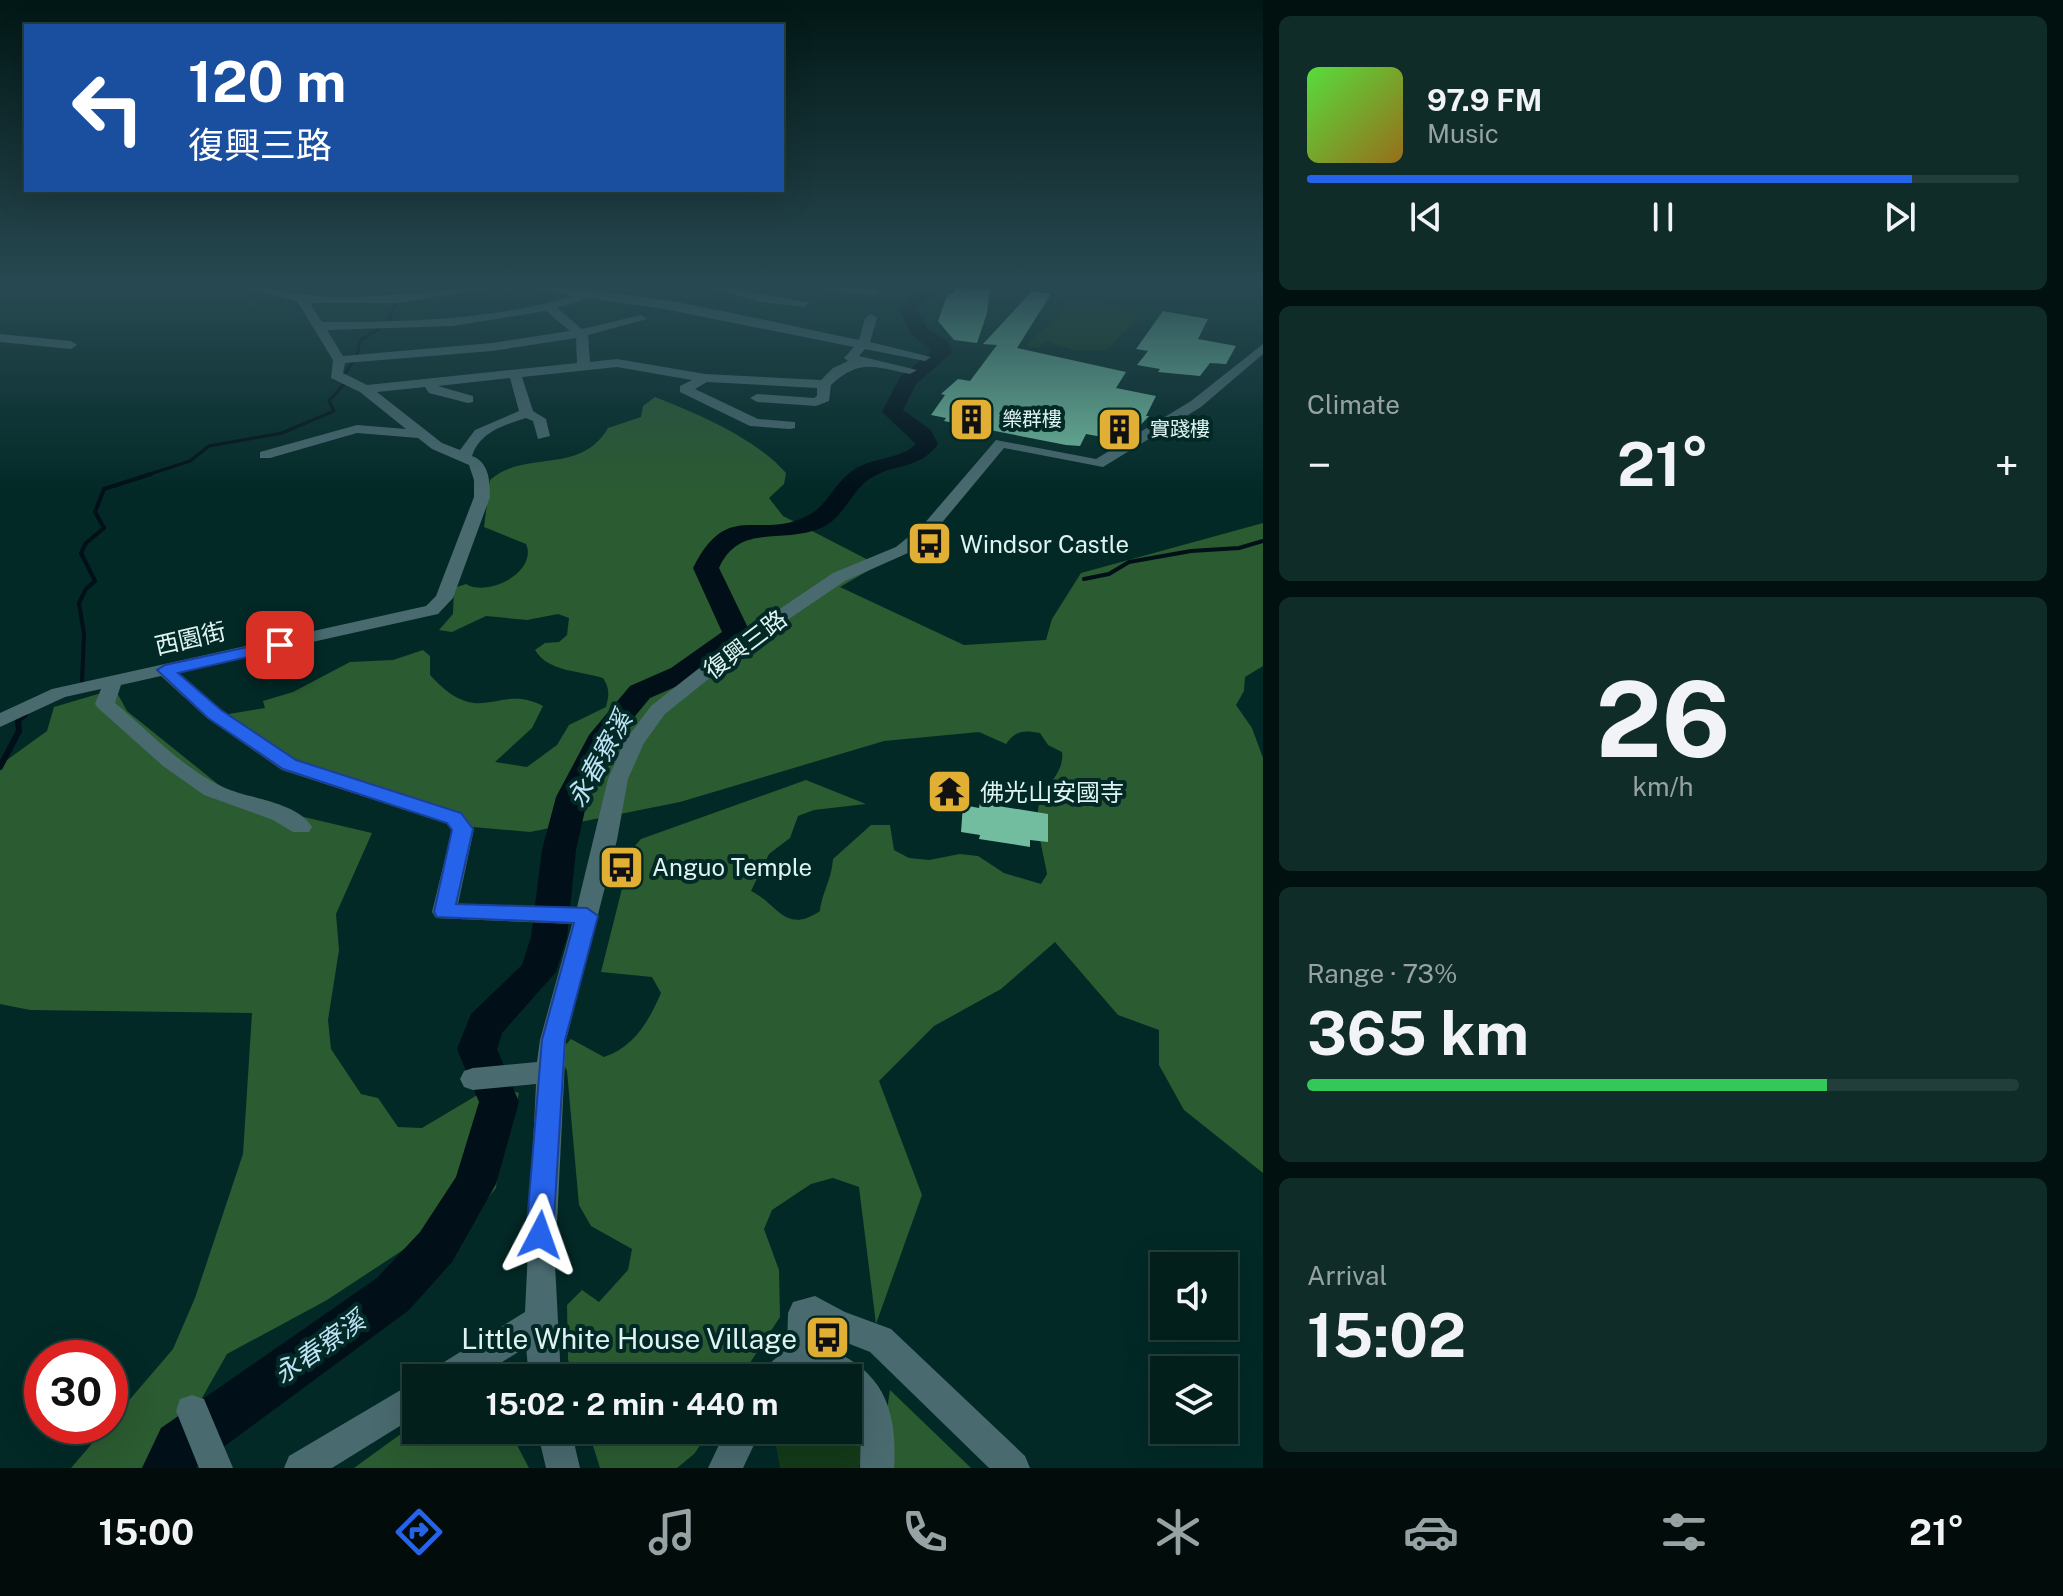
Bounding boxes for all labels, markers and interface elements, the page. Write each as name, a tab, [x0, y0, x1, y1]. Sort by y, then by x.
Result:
text: 120 m	[188, 49, 346, 115]
icon: left	[56, 56, 160, 160]
text: 97.9 FM	[1427, 82, 1542, 118]
text: Music	[1427, 118, 1499, 149]
text: 復興三路	[188, 124, 332, 166]
icon: previous	[1404, 195, 1448, 239]
icon: pause	[1641, 195, 1685, 239]
icon: next	[1878, 195, 1922, 239]
text: Climate	[1307, 389, 1400, 420]
building icon: 樂群樓	[947, 395, 995, 443]
building icon: 實踐樓	[1095, 405, 1143, 453]
place label: 樂群樓	[1002, 407, 1062, 431]
place label: 實踐樓	[1150, 417, 1210, 441]
text: 21°	[1617, 429, 1709, 500]
text: −	[1307, 439, 1331, 491]
text: +	[1995, 439, 2019, 491]
bus stop icon: Windsor Castle	[905, 520, 953, 568]
place label: Windsor Castle	[960, 530, 1129, 558]
street label: 復興三路	[698, 604, 792, 684]
pin	[246, 611, 314, 679]
street label: 西園街	[152, 616, 228, 660]
icon: arrive	[258, 623, 302, 667]
text: 26	[1596, 658, 1730, 780]
water label: 永春寮溪	[560, 703, 640, 812]
temple icon: 佛光山安國寺	[925, 768, 973, 816]
text: km/h	[1632, 771, 1694, 802]
place label: 佛光山安國寺	[980, 778, 1124, 806]
bus stop icon: Anguo Temple	[597, 843, 645, 891]
place label: Anguo Temple	[652, 853, 812, 881]
text: Range · 73%	[1307, 958, 1457, 989]
text: 365 km	[1307, 998, 1529, 1069]
position arrow	[498, 1193, 582, 1277]
map controls	[1150, 1252, 1238, 1444]
button: sound	[1150, 1252, 1238, 1340]
text: Arrival	[1307, 1260, 1387, 1291]
text: 15:02	[1307, 1300, 1466, 1371]
water label: 永春寮溪	[268, 1302, 374, 1390]
bus stop icon: Little White House Village	[804, 1314, 852, 1362]
place label: Little White House Village	[461, 1322, 797, 1355]
speed limit sign: 30	[24, 1340, 128, 1444]
button: layers	[1150, 1356, 1238, 1444]
text: 15:02 · 2 min · 440 m	[486, 1386, 778, 1422]
icon: directions	[391, 1504, 447, 1560]
icon: music	[644, 1504, 700, 1560]
icon: phone	[897, 1504, 953, 1560]
icon: climate	[1150, 1504, 1206, 1560]
icon: car	[1403, 1504, 1459, 1560]
icon: filters	[1656, 1504, 1712, 1560]
text: 15:00	[98, 1511, 194, 1553]
text: 21°	[1909, 1511, 1964, 1553]

